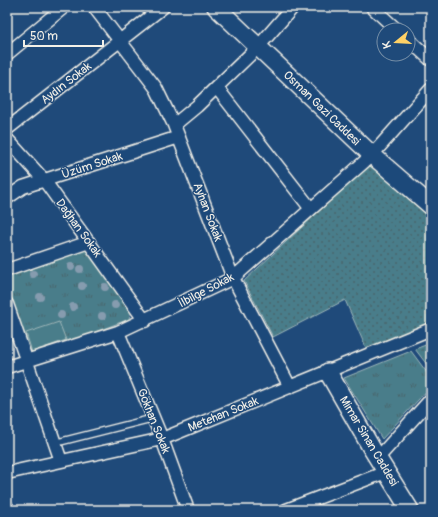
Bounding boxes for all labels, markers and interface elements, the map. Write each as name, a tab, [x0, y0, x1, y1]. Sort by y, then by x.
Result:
scale bar	[24, 22, 103, 48]
north arrow	[376, 22, 416, 62]
text: 50 m	[30, 29, 58, 44]
text: K	[380, 39, 394, 50]
street label: Aydın Sokak	[38, 59, 95, 108]
street label: Osman Gazi Caddesi	[280, 68, 363, 149]
street label: Üzüm Sokak	[60, 148, 124, 182]
street label: Ayhan Sokak	[189, 181, 226, 244]
street label: Dağhan Sokak	[52, 196, 105, 260]
street label: İlbilge Sokak	[175, 269, 237, 311]
street label: Gökhan Sokak	[134, 386, 173, 456]
street label: Metehan Sokak	[186, 394, 261, 435]
street label: Mimar Sinan Caddesi	[336, 394, 401, 489]

